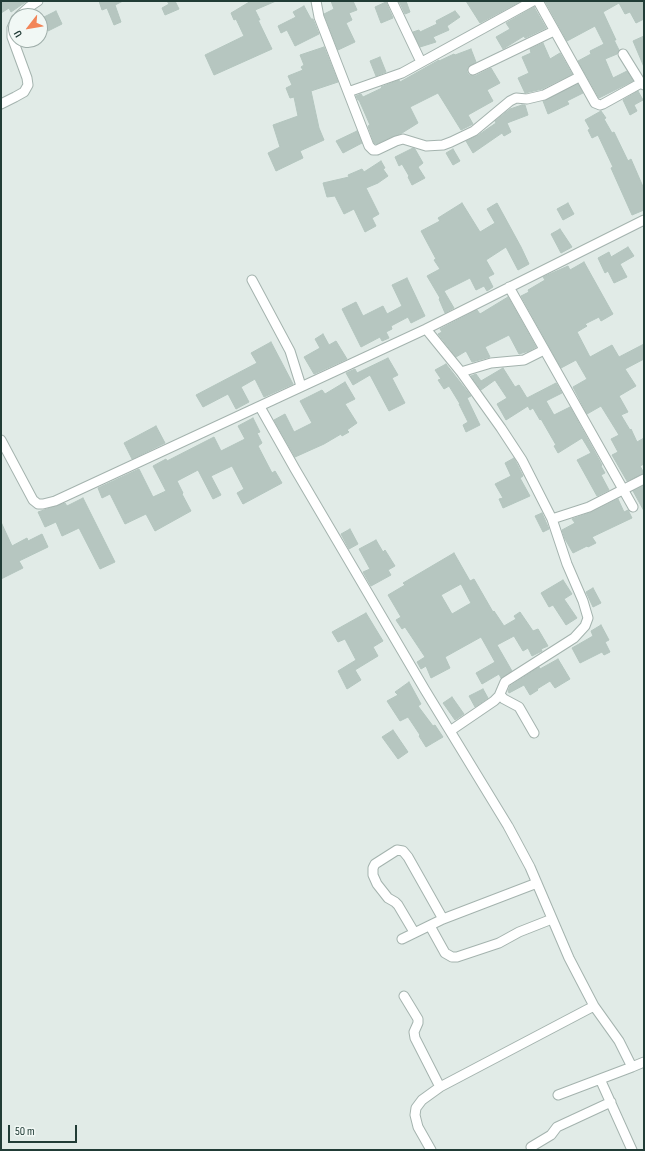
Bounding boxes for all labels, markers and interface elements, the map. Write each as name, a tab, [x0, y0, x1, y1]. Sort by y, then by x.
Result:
north arrow	[8, 8, 48, 48]
text: U	[11, 28, 25, 40]
scale bar	[10, 1117, 79, 1143]
text: 50 m	[15, 1124, 35, 1139]

